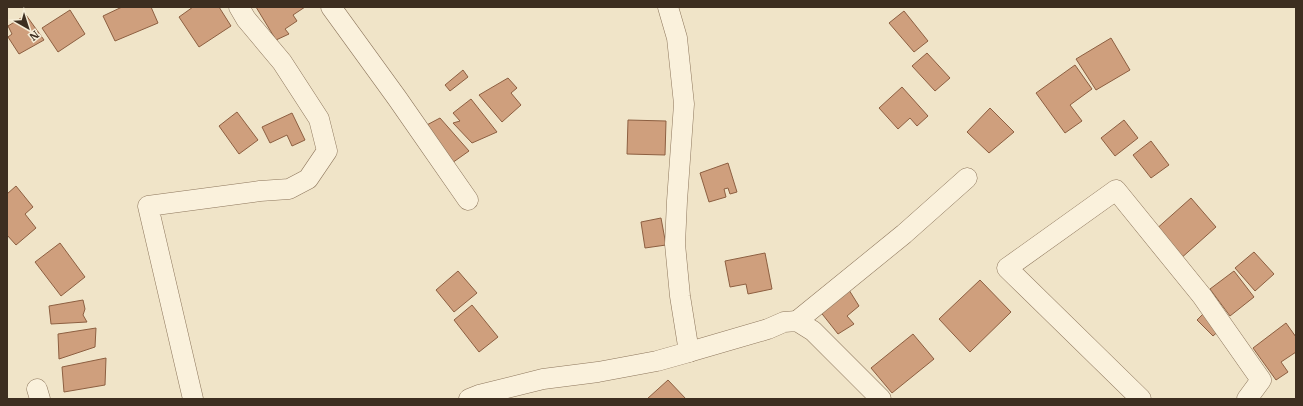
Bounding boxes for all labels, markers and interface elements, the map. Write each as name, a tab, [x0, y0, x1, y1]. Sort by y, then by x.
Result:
north arrow	[8, 8, 48, 48]
text: N	[26, 28, 42, 44]

